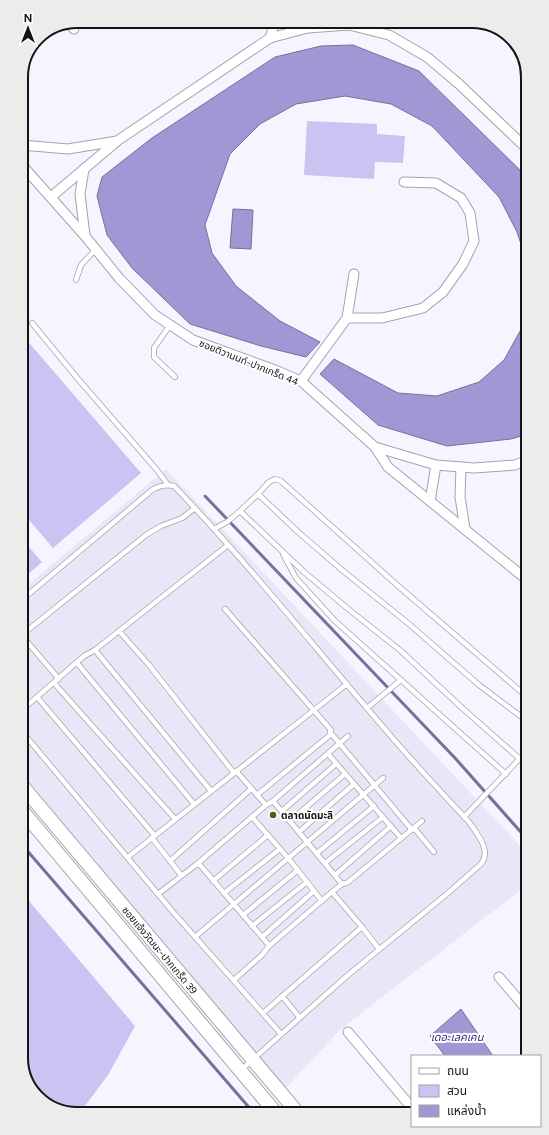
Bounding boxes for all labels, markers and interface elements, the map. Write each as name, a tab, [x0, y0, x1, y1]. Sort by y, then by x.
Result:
north arrow	[8, 8, 48, 48]
text: N	[24, 12, 32, 25]
street label: ซอยติวานนท์-ปากเกร็ด 44	[197, 337, 300, 388]
place label: ตลาดนัดมะลิ	[281, 809, 333, 822]
marker: ตลาดนัดมะลิ	[268, 810, 278, 820]
street label: ซอยแจ้งวัฒนะ-ปากเกร็ด 39	[119, 904, 200, 997]
water label: เดอะเลคเคน	[431, 1031, 485, 1044]
legend	[411, 1055, 541, 1127]
text: ถนน	[447, 1064, 469, 1078]
text: สวน	[447, 1084, 467, 1098]
text: แหล่งน้ำ	[447, 1102, 486, 1118]

